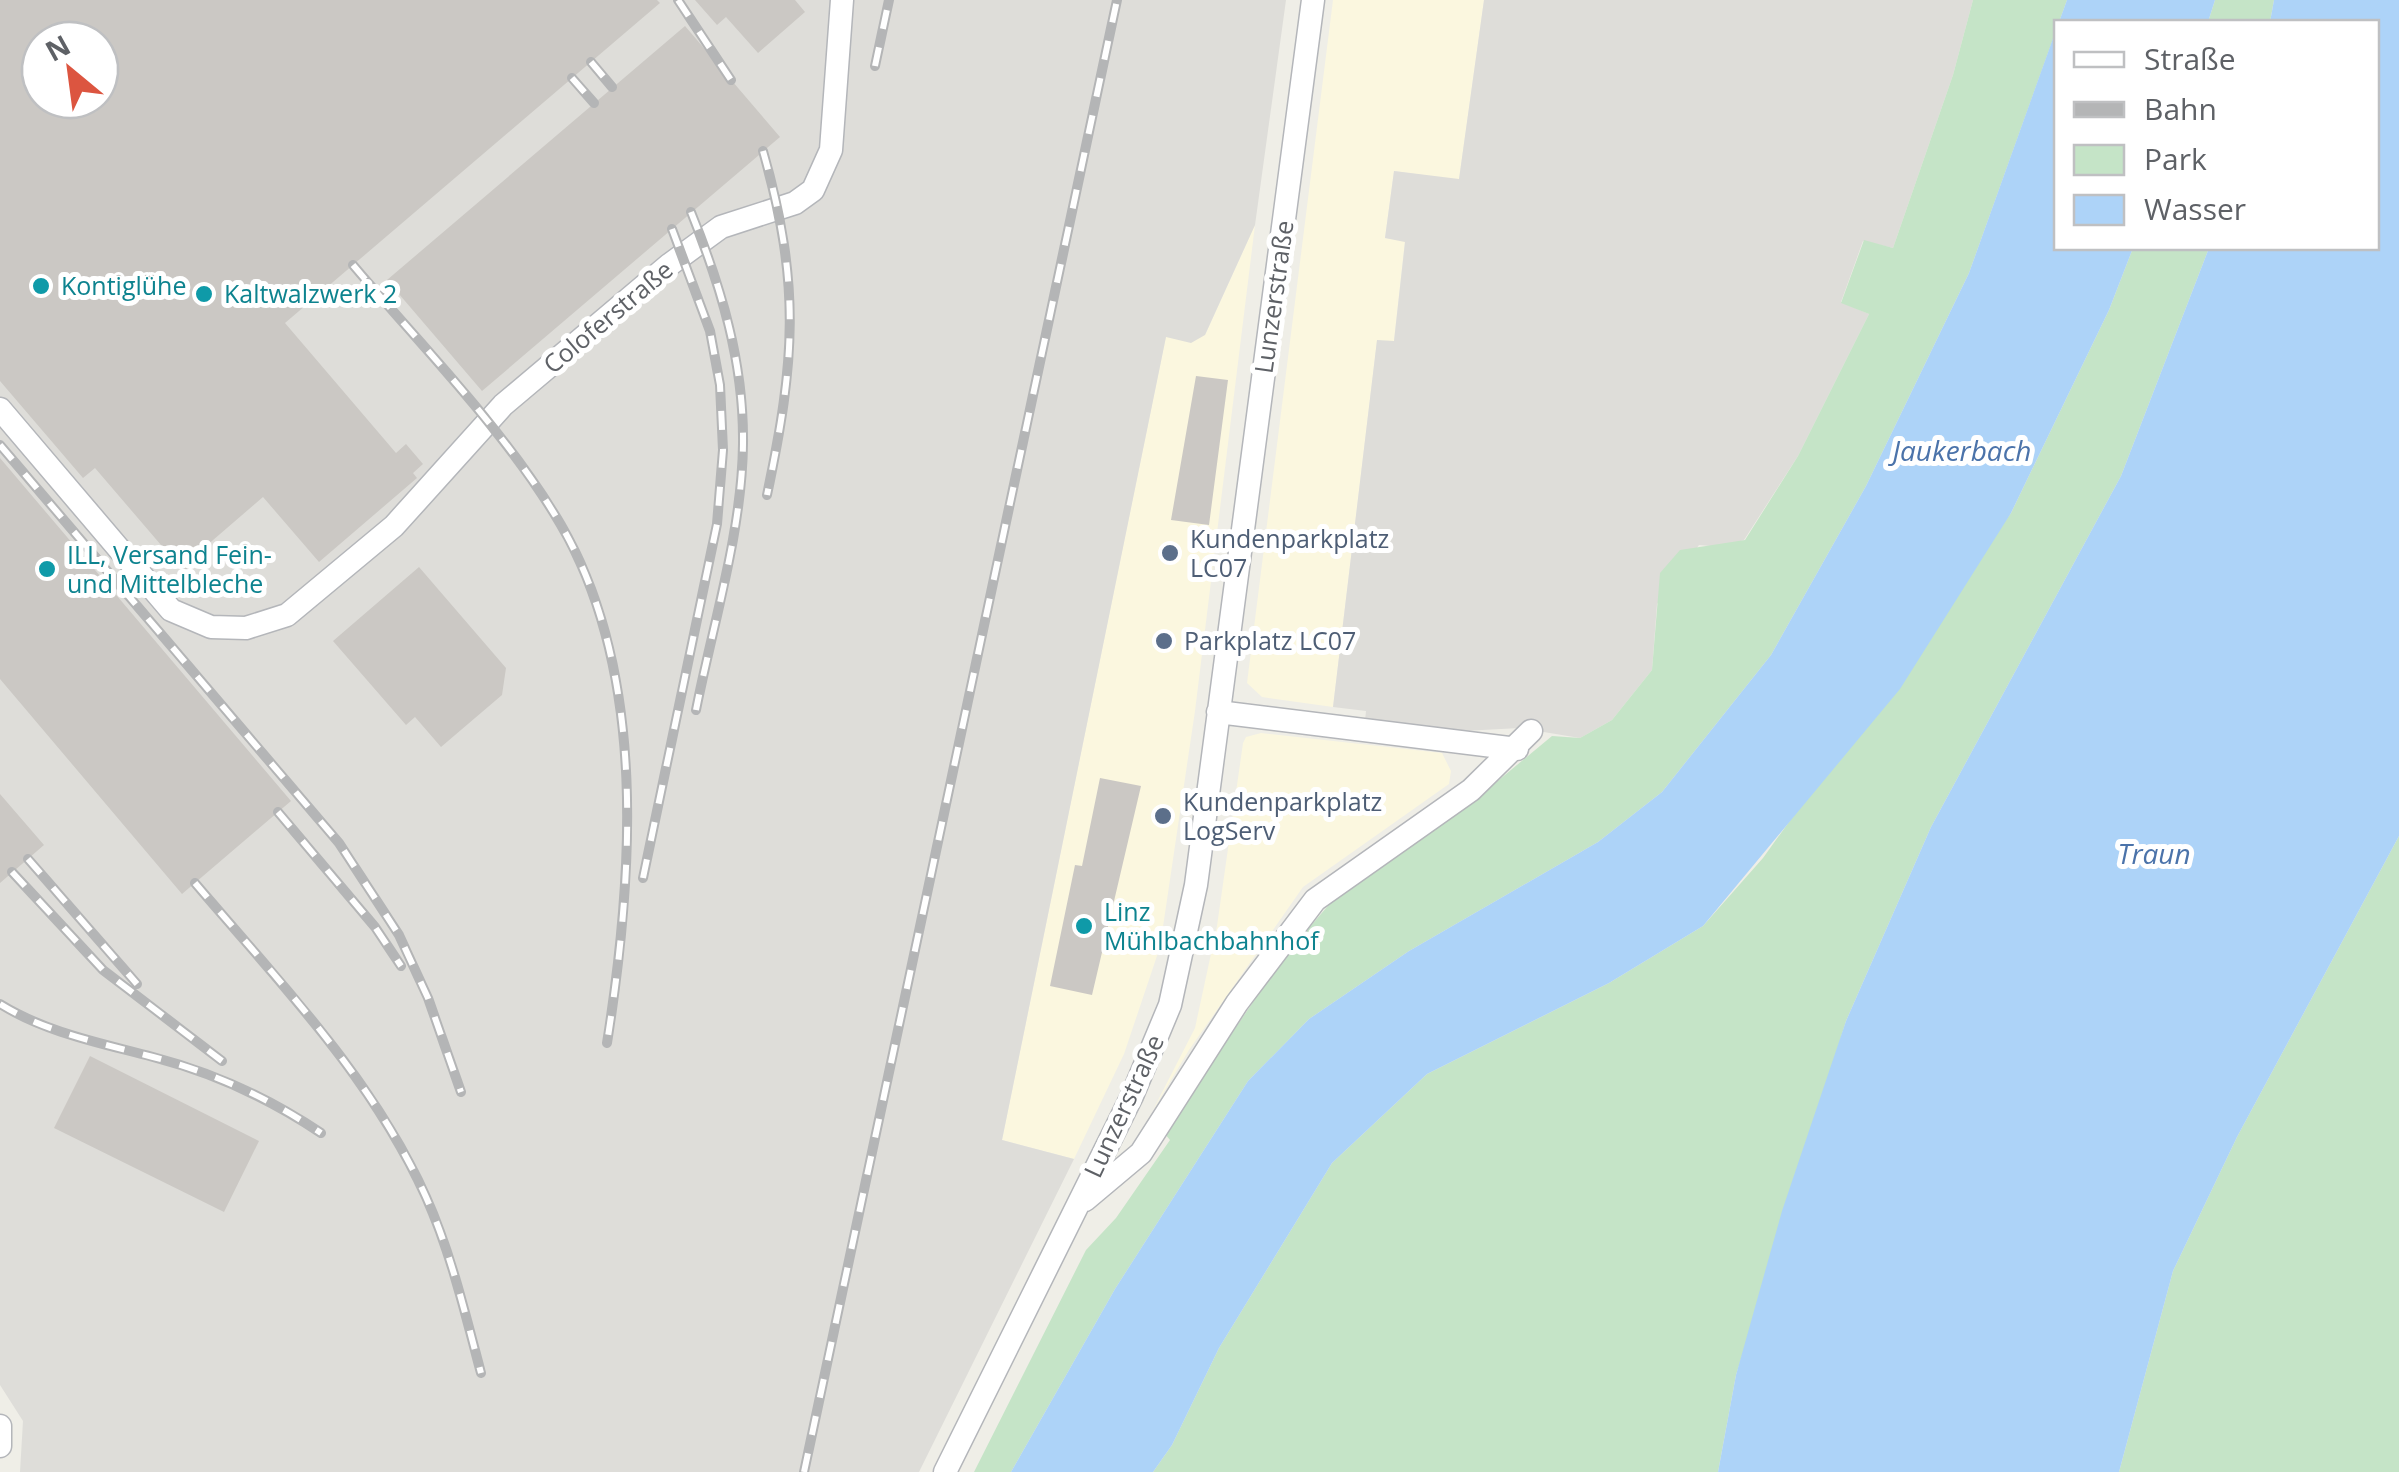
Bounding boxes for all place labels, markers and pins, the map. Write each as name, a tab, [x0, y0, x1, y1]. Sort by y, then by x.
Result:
place label: Kontiglühe	[61, 268, 187, 302]
marker: Kontiglühe	[30, 275, 52, 297]
place label: Kaltwalzwerk 2	[224, 276, 397, 310]
marker: Kaltwalzwerk 2	[193, 283, 215, 305]
place label: Kundenparkplatz LC07	[1190, 521, 1389, 584]
place label: ILL, Versand Fein- und Mittelbleche	[67, 537, 272, 600]
marker: Kundenparkplatz LC07	[1159, 542, 1181, 564]
marker: ILL, Versand Fein- und Mittelbleche	[36, 558, 58, 580]
place label: Parkplatz LC07	[1184, 623, 1356, 657]
marker: Parkplatz LC07	[1153, 630, 1175, 652]
place label: Kundenparkplatz LogServ	[1183, 784, 1382, 847]
marker: Kundenparkplatz LogServ	[1152, 805, 1174, 827]
place label: Linz Mühlbachbahnhof	[1104, 894, 1320, 957]
marker: Linz Mühlbachbahnhof	[1073, 915, 1095, 937]

